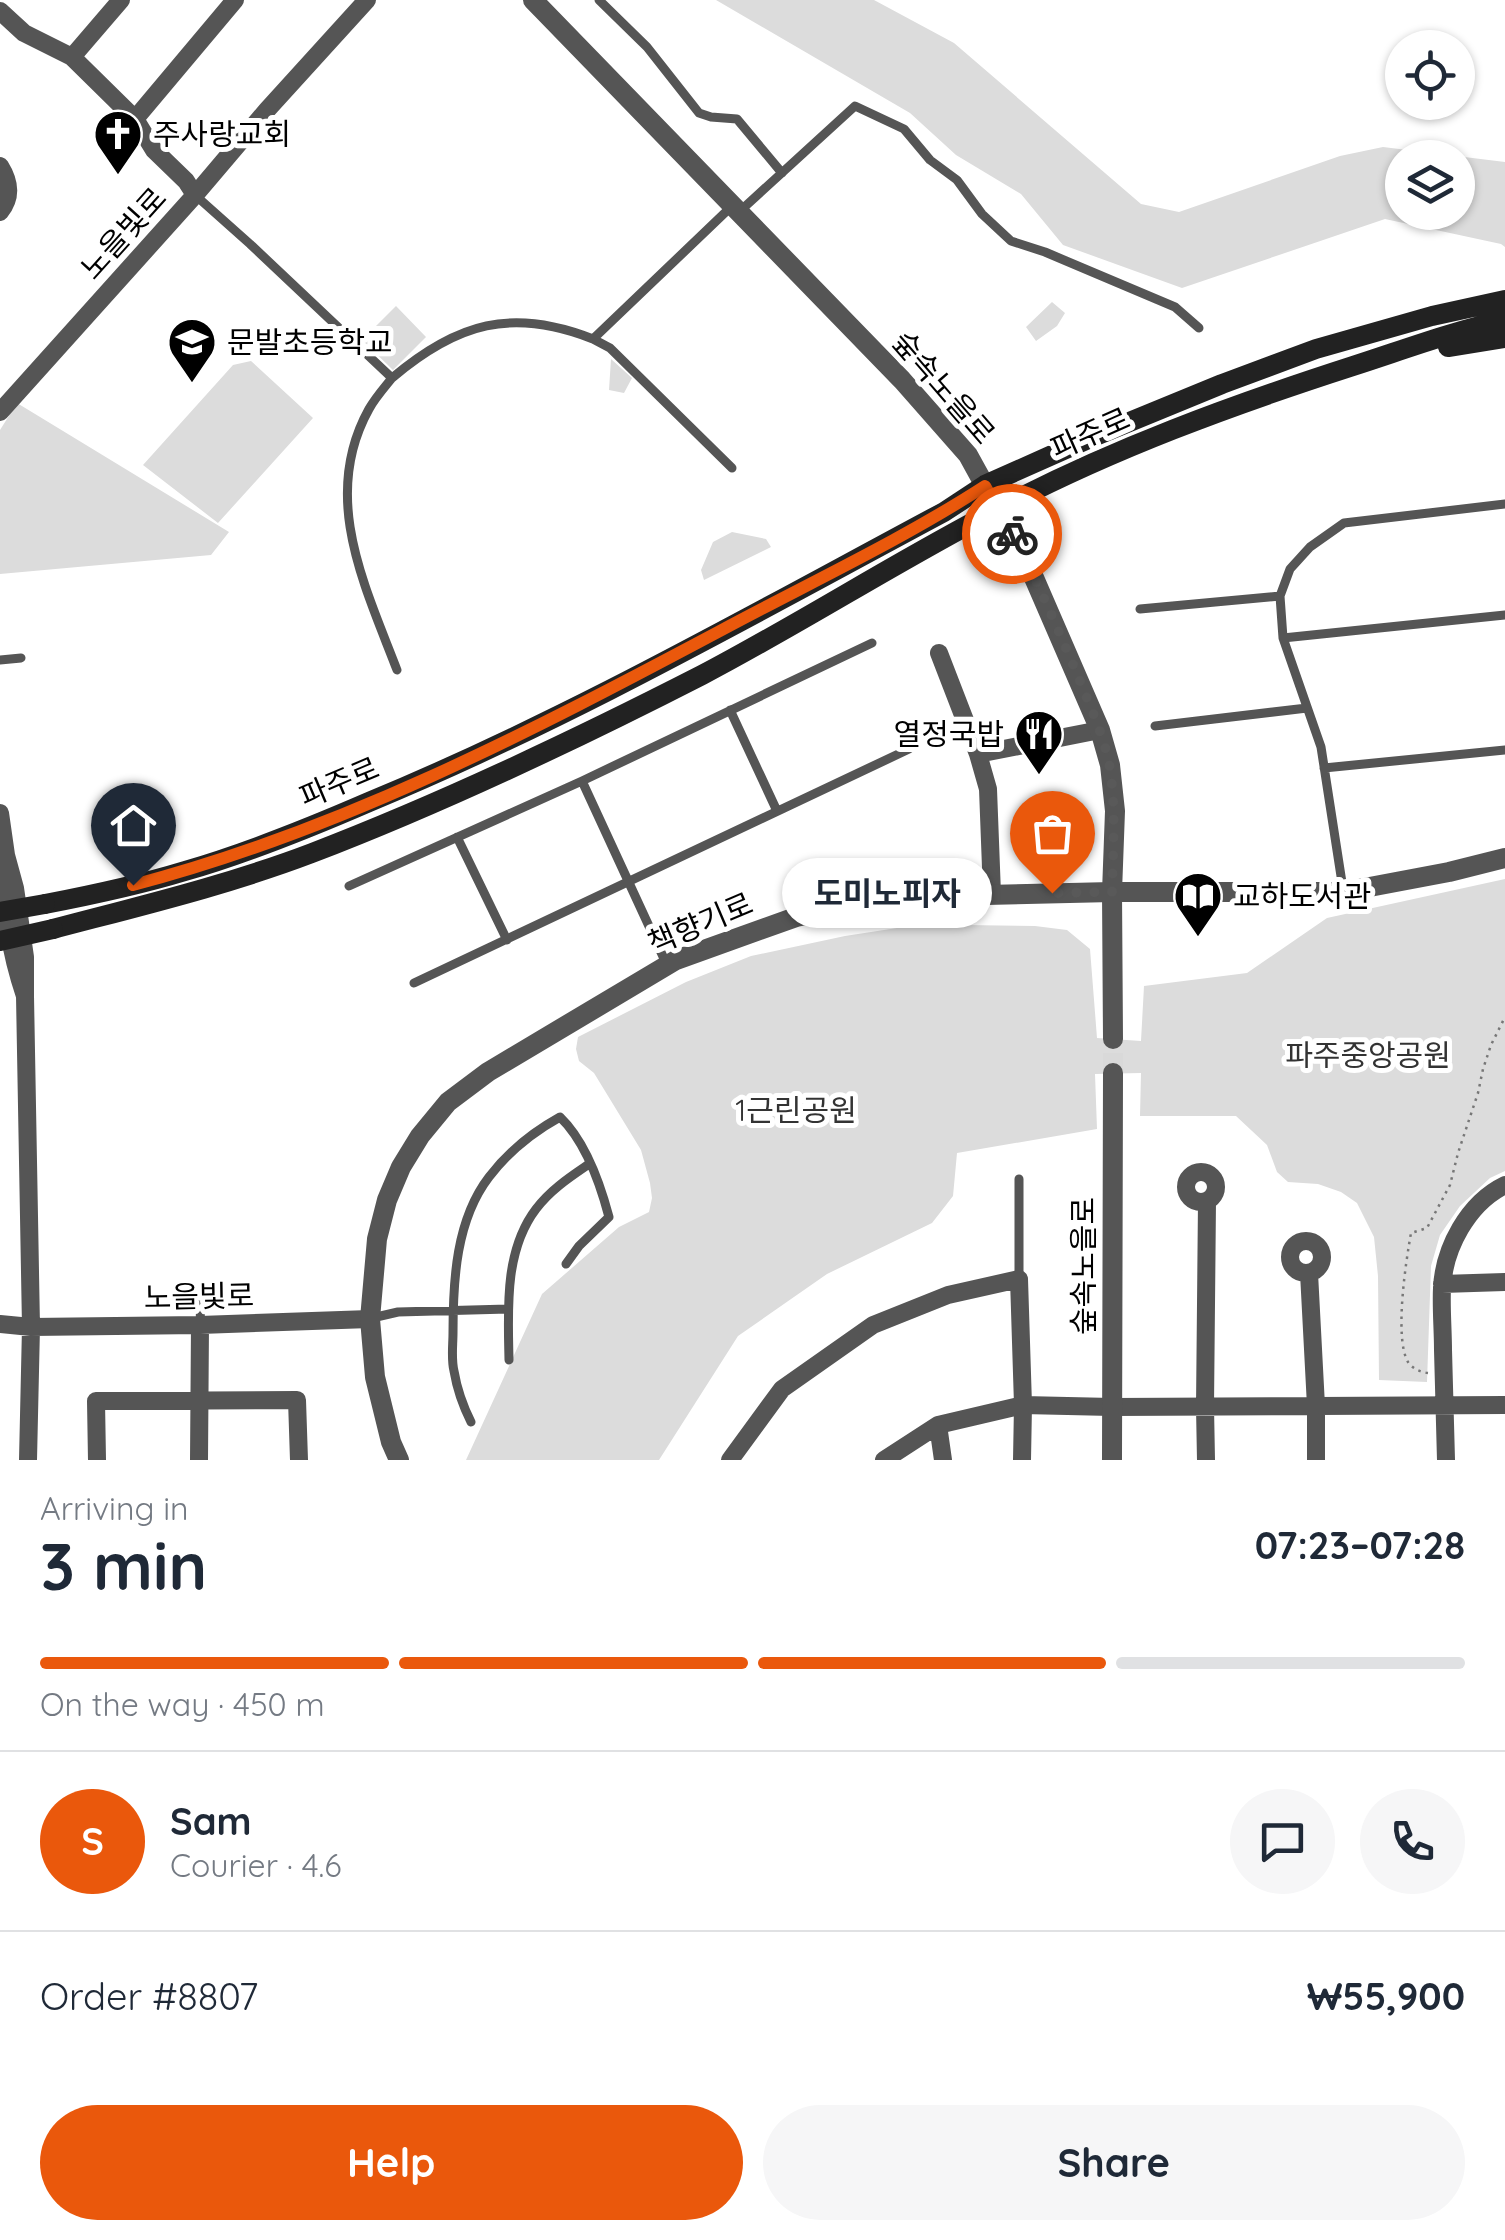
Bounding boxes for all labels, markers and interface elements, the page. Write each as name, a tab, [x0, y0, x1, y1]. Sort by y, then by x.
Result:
map controls	[1385, 30, 1475, 230]
button: locate	[1385, 30, 1475, 120]
church icon: 주사랑교회	[92, 108, 144, 176]
place label: 주사랑교회	[153, 115, 291, 153]
button: layers	[1385, 140, 1475, 230]
street label: 노을빛로	[72, 179, 174, 287]
school or university icon: 문발초등학교	[166, 316, 218, 384]
street label: 숲속노을로	[884, 322, 1004, 452]
place label: 문발초등학교	[227, 323, 393, 361]
street label: 파주로	[1044, 399, 1136, 467]
courier	[962, 484, 1062, 584]
icon: bike	[985, 507, 1040, 562]
restaurant icon: 열정국밥	[1013, 708, 1065, 776]
place label: 열정국밥	[894, 715, 1004, 753]
street label: 파주로	[293, 748, 385, 816]
pin	[91, 783, 176, 886]
pin	[1010, 791, 1095, 894]
icon: home	[106, 798, 161, 853]
icon: bag	[1025, 806, 1080, 861]
callout: 도미노피자	[782, 858, 992, 928]
library icon: 교하도서관	[1172, 870, 1224, 938]
text: 도미노피자	[813, 873, 961, 913]
place label: 교하도서관	[1233, 877, 1371, 915]
street label: 책향기로	[642, 884, 758, 962]
park label: 파주중앙공원	[1285, 1036, 1451, 1074]
park label: 1근린공원	[735, 1091, 857, 1129]
street label: 숲속노을로	[1064, 1197, 1102, 1335]
street label: 노을빛로	[143, 1276, 255, 1316]
text: Arriving in	[40, 1488, 189, 1528]
text: 07:23–07:28	[1255, 1521, 1465, 1569]
text: 3 min	[40, 1525, 207, 1606]
text: On the way · 450 m	[40, 1684, 325, 1724]
button: chat	[1230, 1789, 1335, 1894]
button: phone	[1360, 1789, 1465, 1894]
text: Sam	[170, 1797, 252, 1845]
text: S	[81, 1817, 104, 1865]
text: Courier · 4.6	[170, 1845, 342, 1885]
text: Order #8807	[40, 1972, 258, 2020]
text: ₩55,900	[1307, 1972, 1465, 2020]
button: Help	[40, 2105, 743, 2220]
button: Share	[763, 2105, 1465, 2220]

